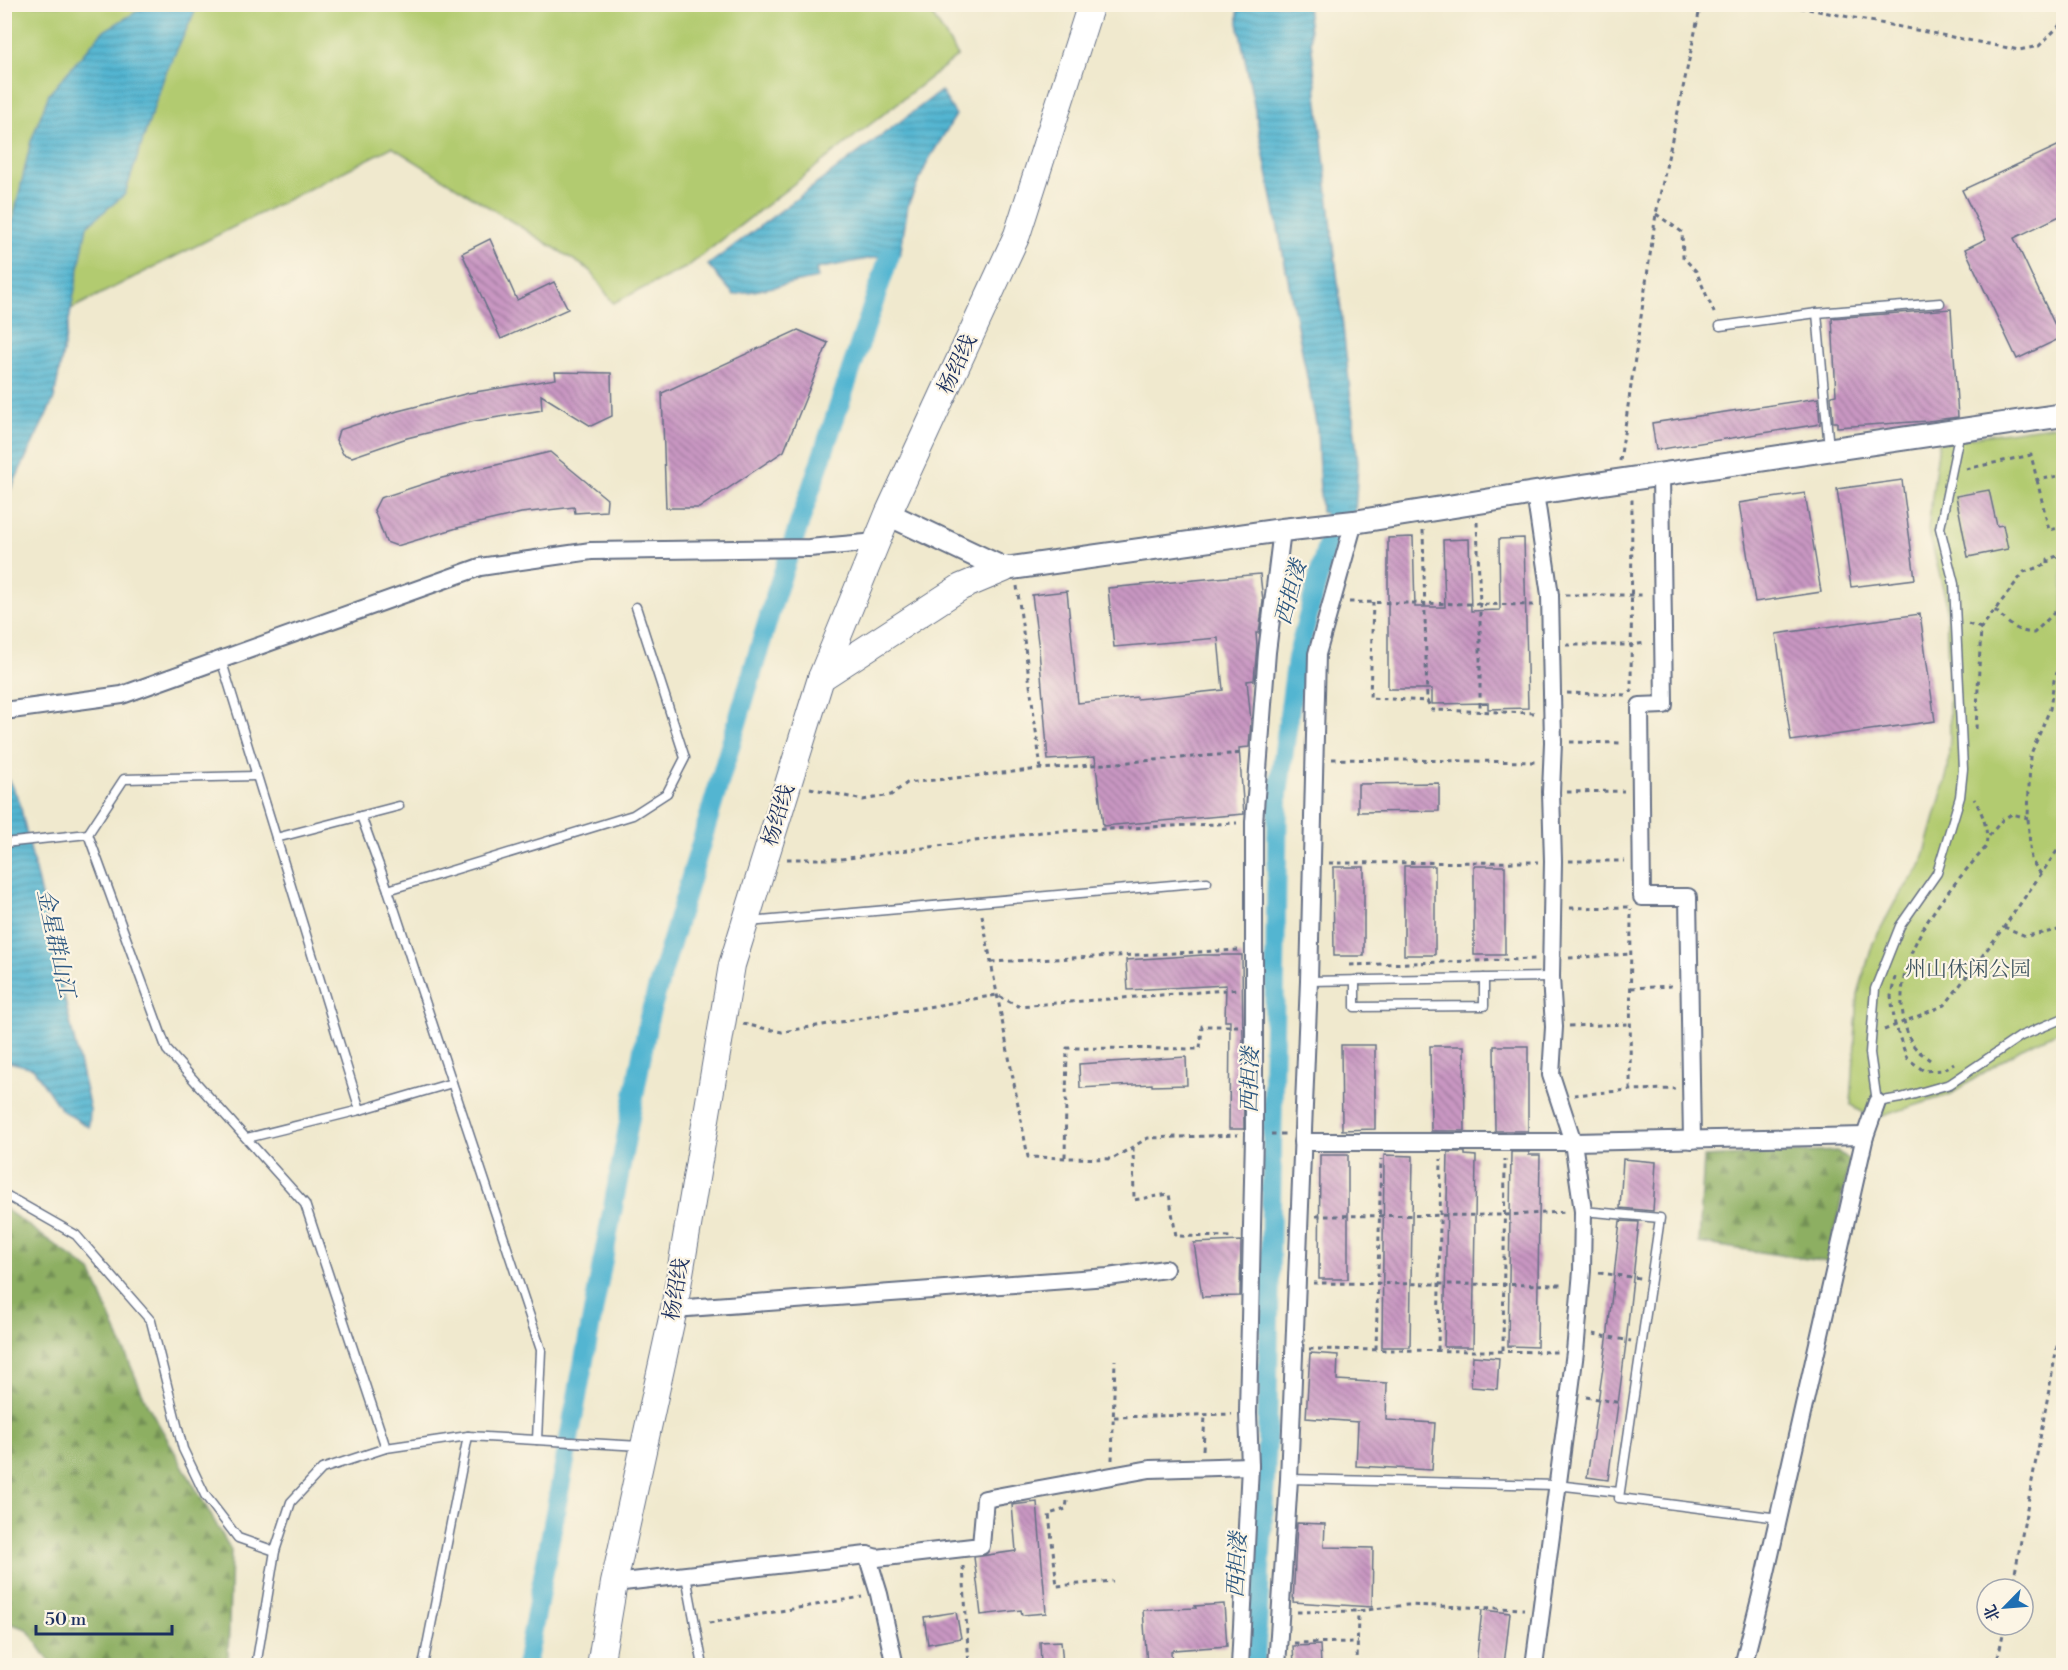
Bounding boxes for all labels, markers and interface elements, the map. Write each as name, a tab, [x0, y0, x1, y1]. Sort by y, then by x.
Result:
street label: 杨绍线	[933, 330, 983, 398]
water label: 西担溇	[1270, 555, 1314, 628]
street label: 杨绍线	[757, 781, 801, 849]
water label: 金星群山江	[31, 887, 81, 1003]
park label: 州山休闲公园	[1905, 957, 2031, 983]
water label: 西担溇	[1236, 1045, 1265, 1113]
street label: 杨绍线	[659, 1256, 695, 1322]
water label: 西担溇	[1222, 1529, 1253, 1599]
north arrow	[1975, 1577, 2035, 1637]
scale bar	[36, 1598, 172, 1636]
text: 北	[1980, 1601, 2005, 1624]
text: 50 m	[45, 1608, 87, 1631]

